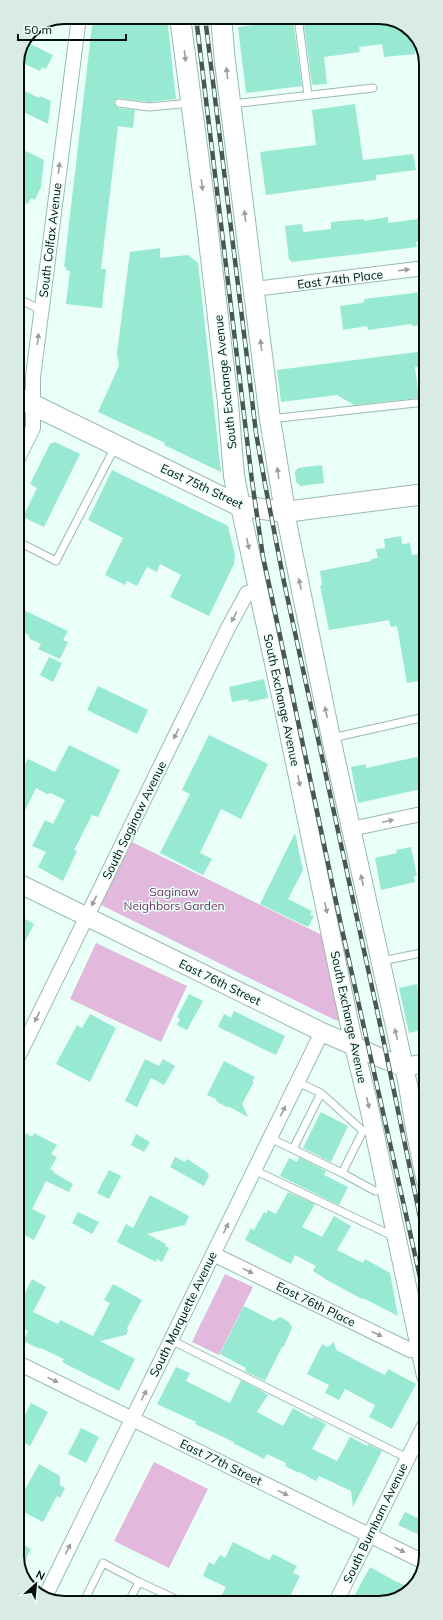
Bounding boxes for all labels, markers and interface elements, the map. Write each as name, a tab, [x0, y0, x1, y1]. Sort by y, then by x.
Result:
scale bar	[18, 16, 126, 42]
text: 50 m	[24, 22, 52, 37]
one-way arrow	[182, 50, 188, 62]
one-way arrow	[224, 67, 230, 79]
one-way arrow	[56, 162, 62, 174]
one-way arrow	[199, 179, 205, 191]
street label: South Colfax Avenue	[36, 182, 64, 298]
one-way arrow	[242, 210, 248, 222]
street label: East 74th Place	[296, 266, 384, 292]
one-way arrow	[398, 267, 410, 273]
street label: South Exchange Avenue	[210, 314, 240, 450]
one-way arrow	[34, 332, 41, 345]
one-way arrow	[258, 339, 265, 351]
street label: East 75th Street	[158, 460, 246, 512]
one-way arrow	[275, 467, 281, 480]
one-way arrow	[245, 538, 251, 550]
one-way arrow	[297, 578, 303, 591]
one-way arrow	[231, 611, 237, 623]
street label: South Exchange Avenue	[261, 632, 303, 768]
one-way arrow	[322, 706, 328, 718]
one-way arrow	[173, 728, 179, 739]
street label: South Saginaw Avenue	[99, 758, 169, 882]
one-way arrow	[297, 774, 303, 787]
one-way arrow	[382, 818, 394, 824]
one-way arrow	[358, 874, 364, 886]
park label: Saginaw Neighbors Garden	[123, 884, 225, 913]
one-way arrow	[91, 895, 97, 906]
one-way arrow	[323, 902, 329, 914]
street label: South Exchange Avenue	[328, 949, 370, 1085]
street label: East 76th Street	[177, 956, 263, 1008]
one-way arrow	[34, 1012, 40, 1023]
one-way arrow	[393, 1028, 399, 1040]
one-way arrow	[366, 1097, 372, 1109]
one-way arrow	[280, 1105, 286, 1117]
one-way arrow	[223, 1222, 229, 1233]
street label: South Marquette Avenue	[146, 1249, 220, 1379]
one-way arrow	[242, 1268, 253, 1275]
street label: East 76th Place	[274, 1278, 358, 1330]
one-way arrow	[372, 1331, 383, 1337]
one-way arrow	[47, 1377, 59, 1383]
one-way arrow	[141, 1389, 147, 1400]
street label: East 77th Street	[178, 1436, 264, 1488]
street label: South Burnham Avenue	[339, 1460, 411, 1586]
one-way arrow	[277, 1489, 289, 1496]
one-way arrow	[65, 1543, 71, 1555]
one-way arrow	[394, 1546, 405, 1553]
north arrow	[16, 1564, 56, 1604]
text: N	[34, 1567, 47, 1583]

